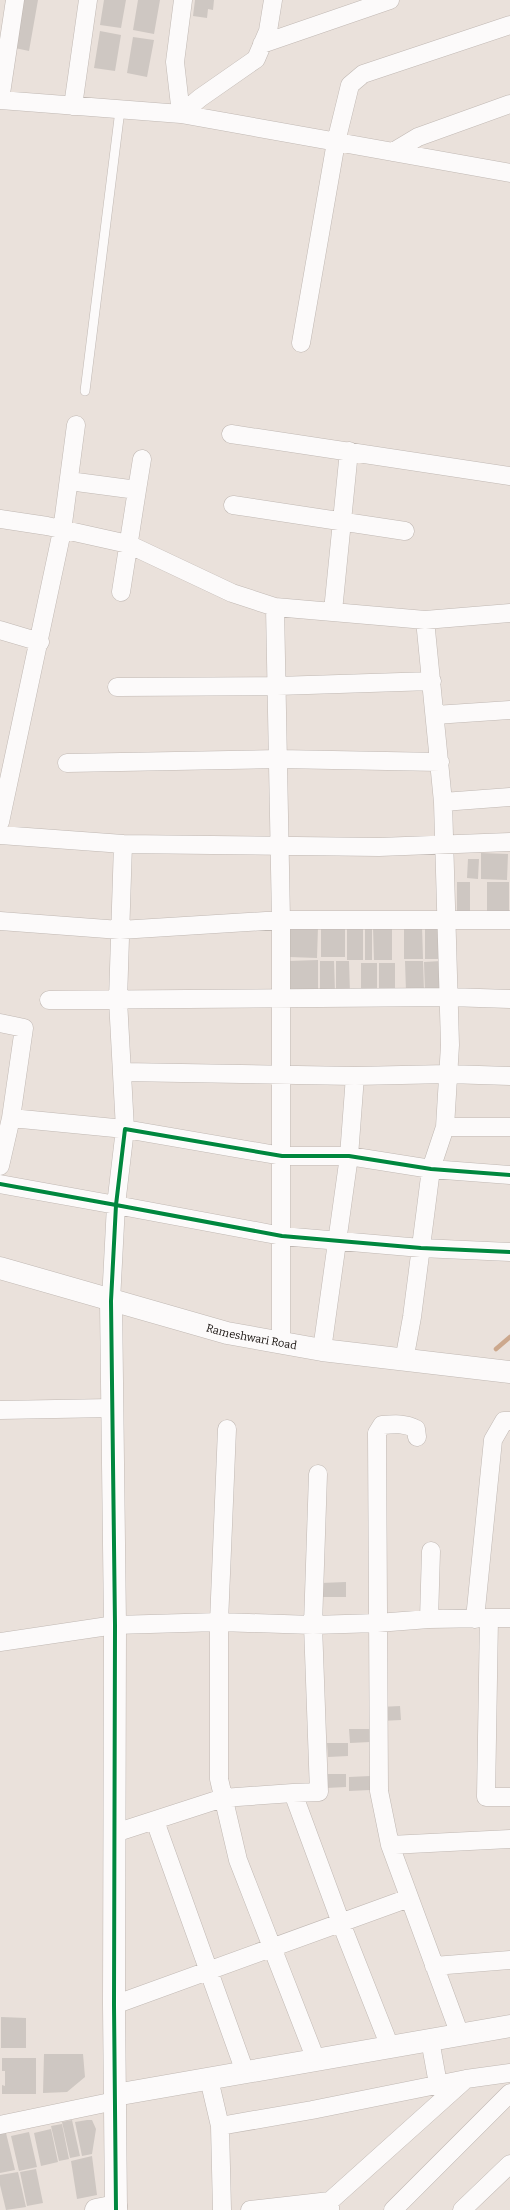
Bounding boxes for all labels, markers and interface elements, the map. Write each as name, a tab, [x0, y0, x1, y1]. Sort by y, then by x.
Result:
street label: Rameshwari Road	[205, 1321, 298, 1352]

